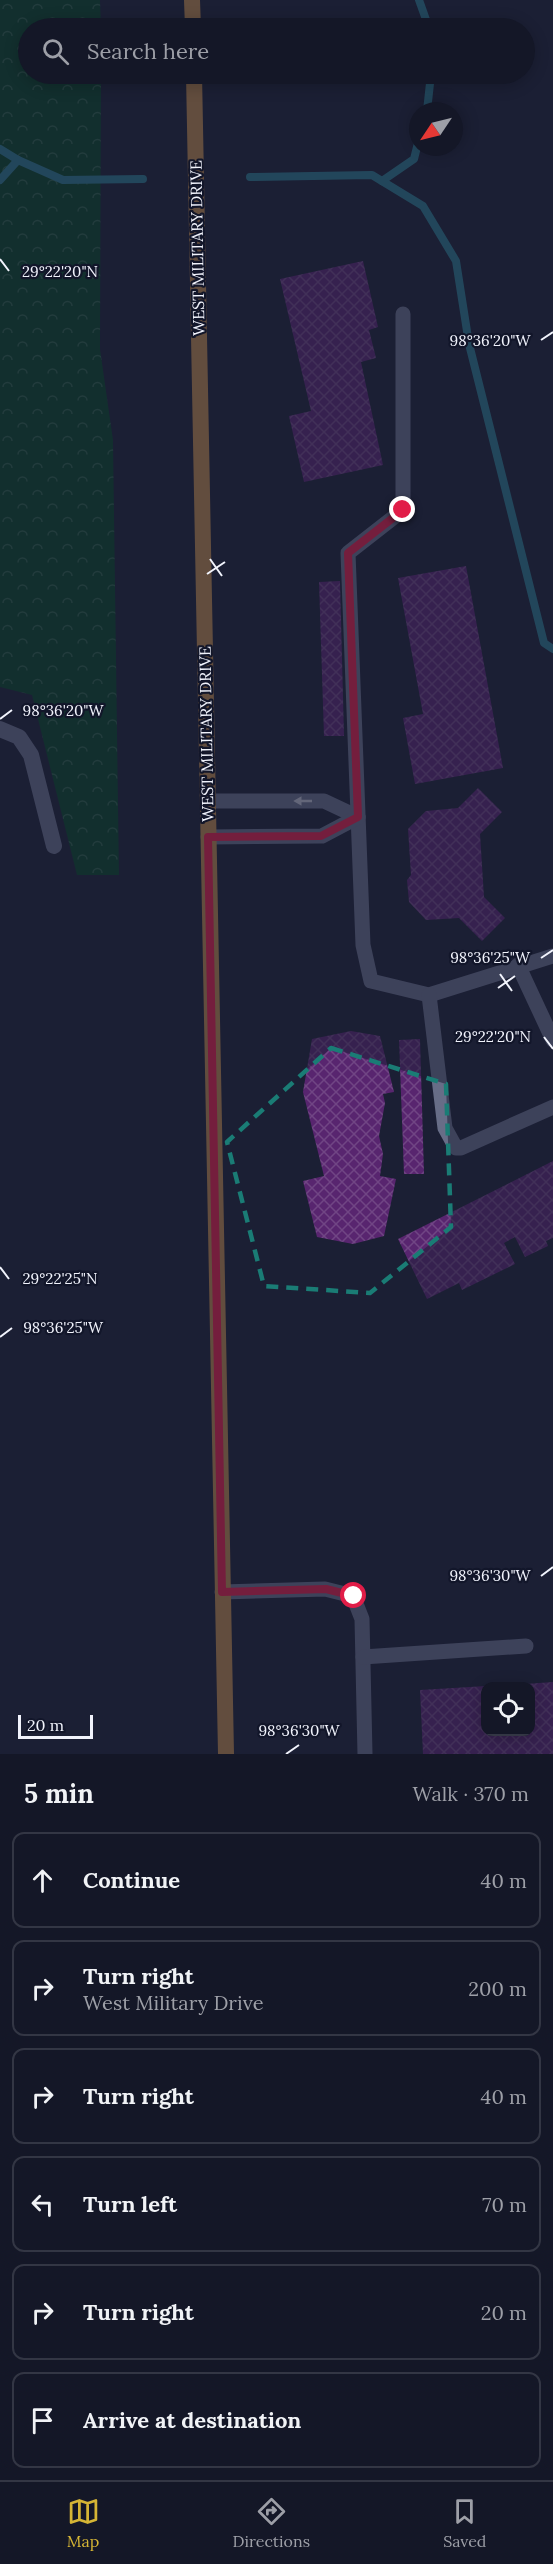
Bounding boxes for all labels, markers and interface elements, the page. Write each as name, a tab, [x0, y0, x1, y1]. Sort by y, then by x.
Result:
search box	[18, 18, 535, 84]
icon: search	[39, 35, 72, 68]
text: Search here	[87, 37, 209, 65]
north arrow	[409, 102, 463, 156]
street label: WEST MILITARY DRIVE	[185, 160, 209, 336]
text: 29°22'20"N	[22, 262, 98, 281]
text: 98°36'20"W	[450, 331, 531, 350]
route end	[389, 496, 415, 522]
street label: WEST MILITARY DRIVE	[194, 646, 218, 822]
text: 98°36'20"W	[23, 701, 104, 720]
one-way arrow	[293, 796, 312, 806]
text: 98°36'25"W	[450, 948, 531, 967]
text: 29°22'20"N	[455, 1027, 531, 1046]
text: 29°22'25"N	[23, 1269, 97, 1288]
text: 98°36'25"W	[23, 1318, 104, 1337]
text: 98°36'30"W	[449, 1566, 532, 1585]
route start	[340, 1582, 366, 1608]
map controls	[481, 1682, 535, 1736]
button: locate	[481, 1682, 535, 1736]
scale bar	[18, 1712, 93, 1740]
text: 20 m	[27, 1715, 64, 1735]
text: 98°36'30"W	[258, 1721, 341, 1740]
text: 5 min	[24, 1777, 94, 1810]
text: Walk · 370 m	[412, 1781, 529, 1806]
icon: ahead	[26, 1864, 59, 1897]
text: Continue	[83, 1866, 180, 1894]
text: 40 m	[481, 1868, 527, 1893]
text: Turn right	[83, 1962, 194, 1990]
icon: right	[26, 1972, 59, 2005]
text: 200 m	[468, 1976, 527, 2001]
text: West Military Drive	[83, 1990, 263, 2015]
icon: right	[26, 2080, 59, 2113]
text: Turn right	[83, 2082, 194, 2110]
text: 40 m	[481, 2084, 527, 2109]
icon: left	[26, 2188, 59, 2221]
text: Turn left	[83, 2190, 177, 2218]
text: 70 m	[482, 2192, 527, 2217]
icon: right	[26, 2296, 59, 2329]
text: Turn right	[83, 2298, 194, 2326]
text: 20 m	[481, 2300, 527, 2325]
icon: arrive	[26, 2404, 59, 2437]
text: Arrive at destination	[83, 2406, 301, 2434]
tab: Map	[67, 2495, 100, 2551]
tab: Directions	[233, 2495, 310, 2551]
tab: Saved	[443, 2495, 486, 2551]

